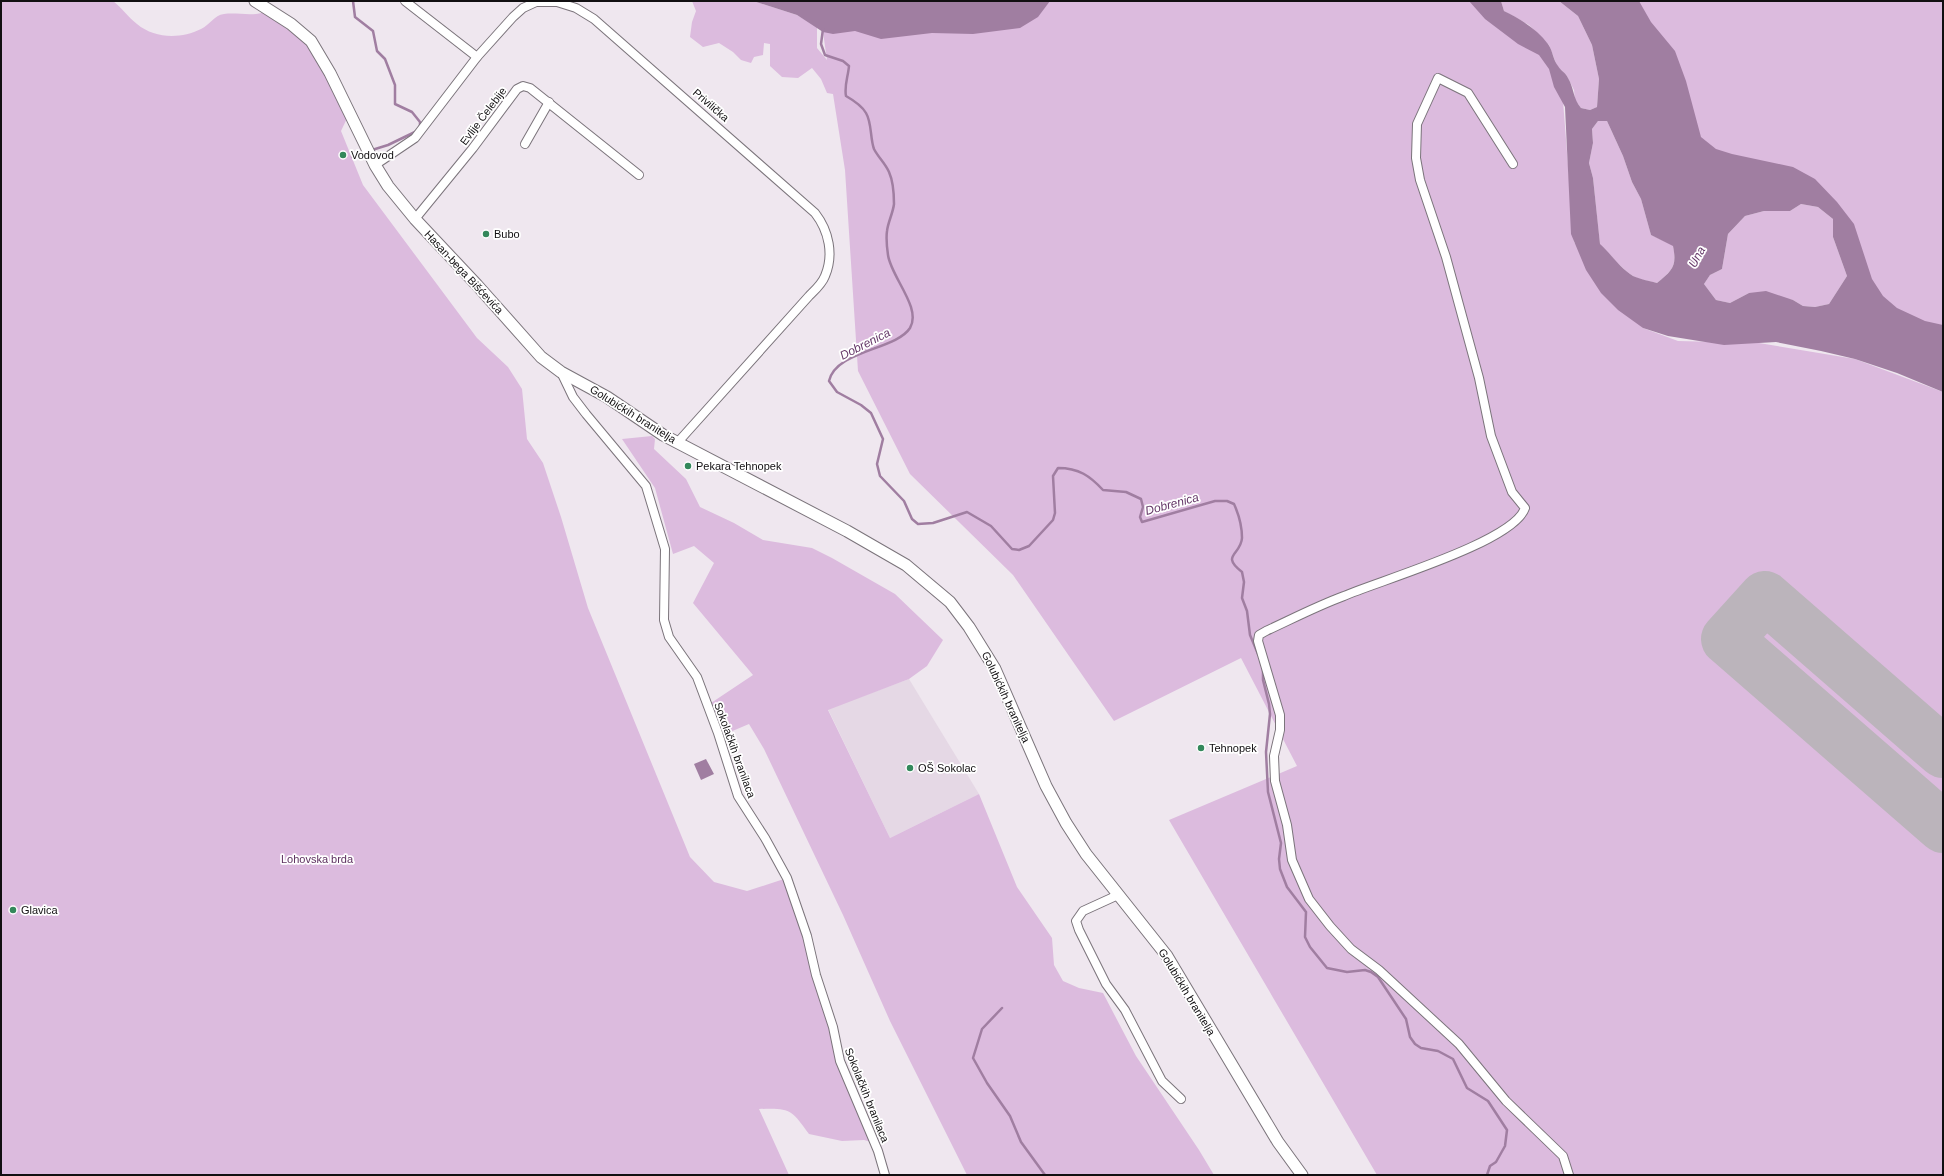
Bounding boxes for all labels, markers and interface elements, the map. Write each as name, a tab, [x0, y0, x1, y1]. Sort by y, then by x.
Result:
street label: Evlije Čelebije	[457, 85, 509, 147]
street label: Privilička	[691, 86, 732, 124]
place label: Vodovod	[351, 149, 394, 161]
marker: Vodovod	[338, 150, 348, 160]
street label: Hasan-bega Bišćevića	[422, 228, 506, 317]
place label: Bubo	[494, 228, 520, 240]
marker: Bubo	[481, 229, 491, 239]
water label: Una	[1686, 244, 1709, 270]
water label: Dobrenica	[837, 325, 893, 363]
street label: Golubićkih branitelja	[588, 383, 679, 446]
place label: Pekara Tehnopek	[696, 460, 782, 472]
marker: Pekara Tehnopek	[683, 461, 693, 471]
water label: Dobrenica	[1144, 490, 1201, 518]
street label: Golubićkih branitelja	[980, 650, 1033, 745]
street label: Sokolačkih branilaca	[712, 701, 758, 800]
place label: Tehnopek	[1209, 742, 1257, 754]
marker: Tehnopek	[1196, 743, 1206, 753]
place label: OŠ Sokolac	[918, 762, 977, 774]
marker: OŠ Sokolac	[905, 763, 915, 773]
park label: Lohovska brda	[281, 853, 354, 865]
place label: Glavica	[21, 904, 59, 916]
marker: Glavica	[8, 905, 18, 915]
street label: Golubićkih branitelja	[1156, 946, 1218, 1038]
street label: Sokolačkih branilaca	[843, 1046, 892, 1145]

